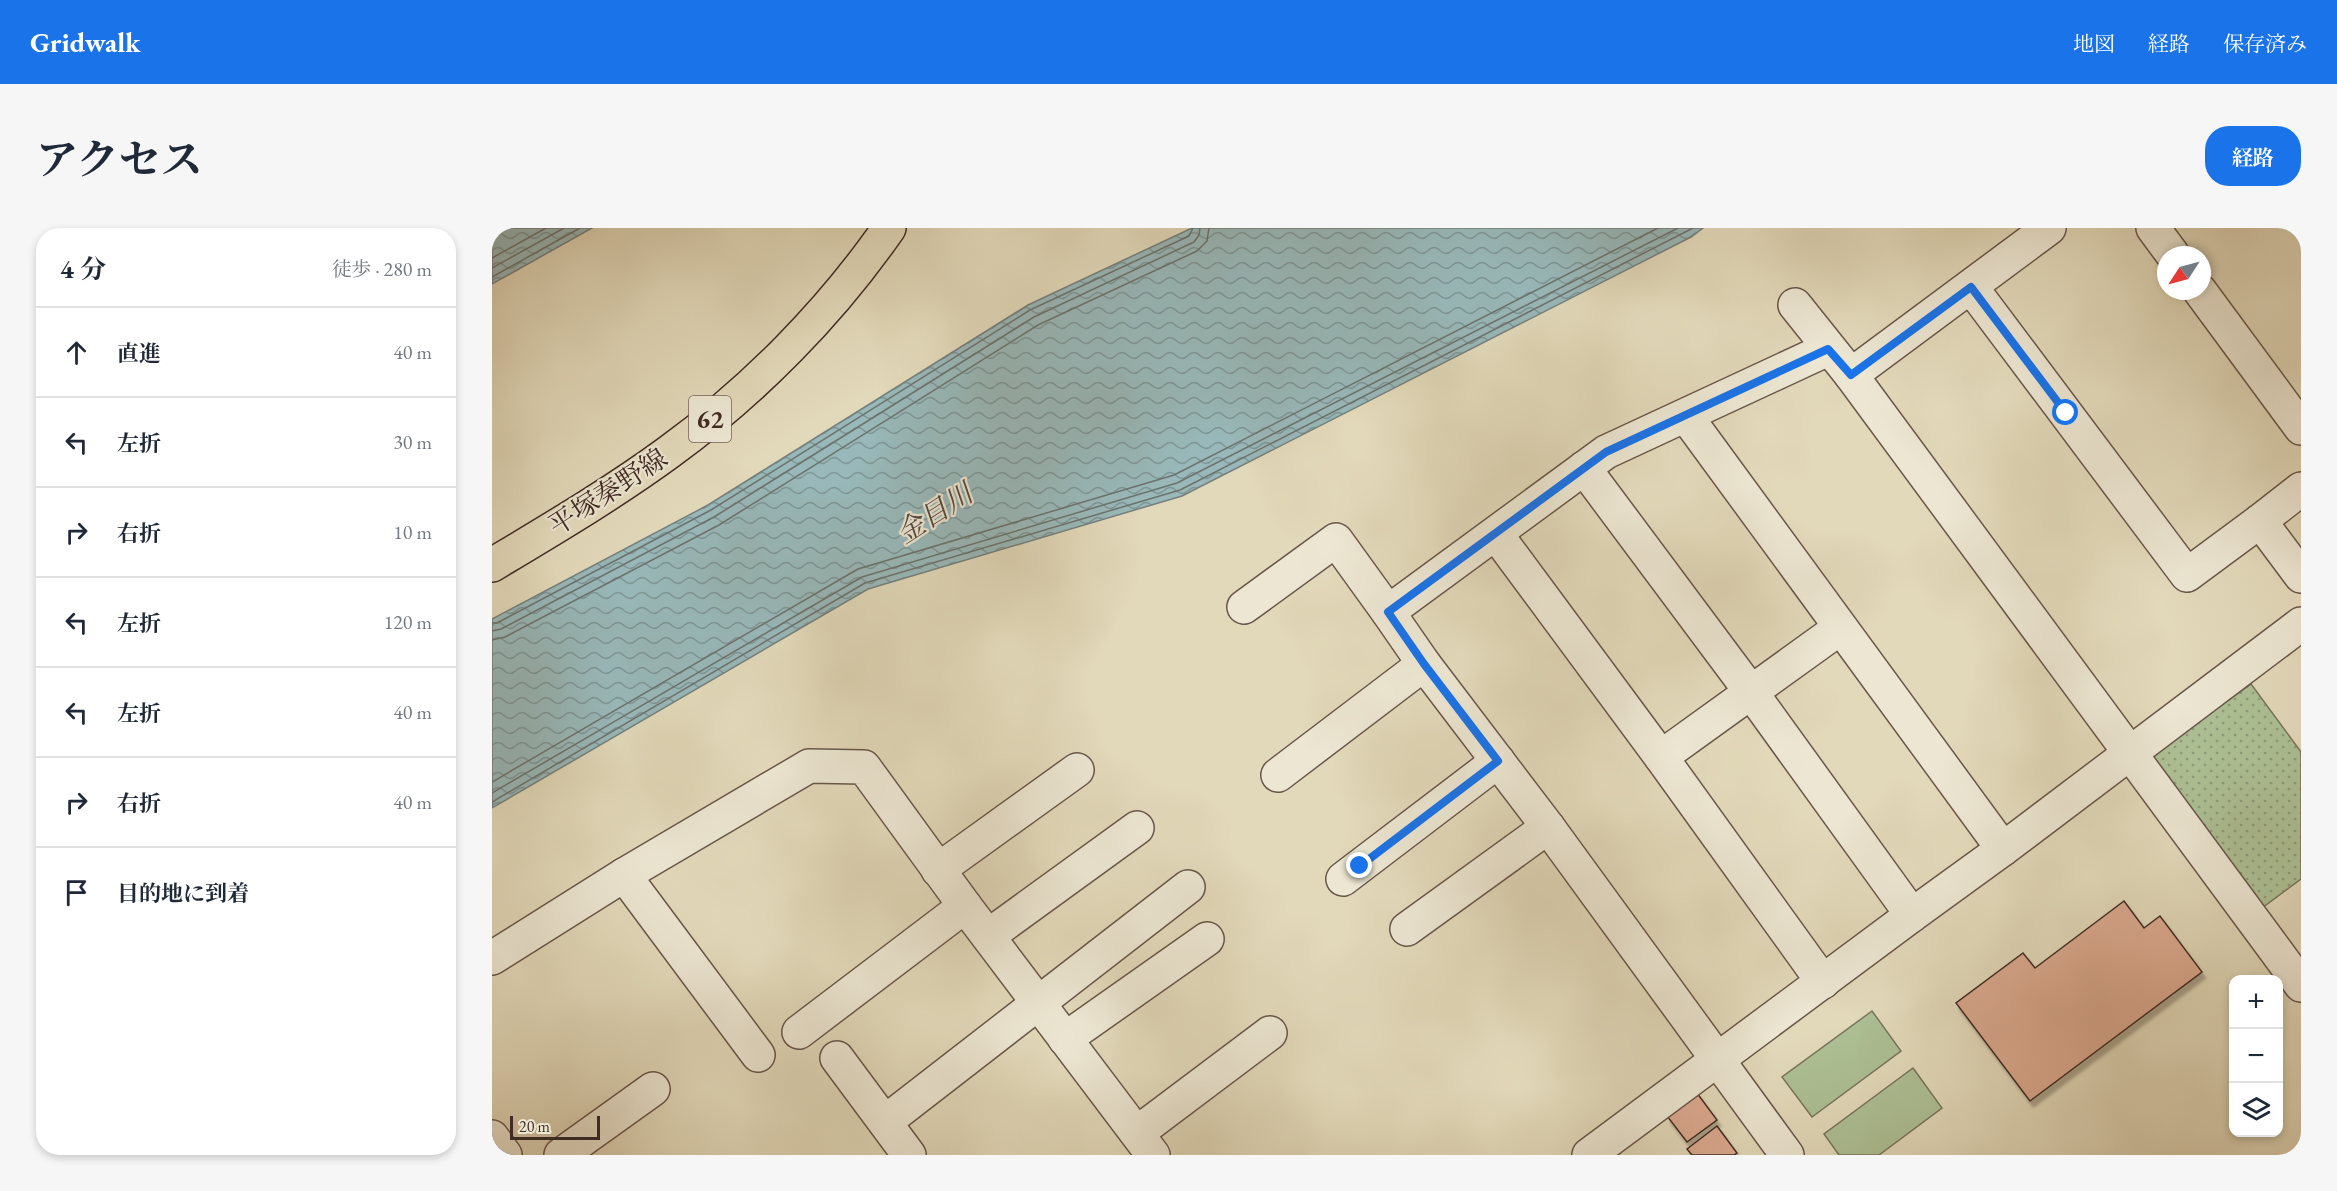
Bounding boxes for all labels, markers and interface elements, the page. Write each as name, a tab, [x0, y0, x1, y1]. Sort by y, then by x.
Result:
text: Gridwalk	[30, 24, 141, 60]
text: 地図	[2073, 30, 2115, 57]
text: 経路	[2148, 30, 2190, 57]
text: 保存済み	[2223, 30, 2307, 57]
button: 経路	[2205, 126, 2301, 186]
text: アクセス	[36, 132, 203, 187]
north arrow	[2157, 246, 2211, 300]
text: 4 分	[60, 252, 106, 286]
text: 徒歩 · 280 m	[332, 256, 432, 282]
icon: ahead	[60, 336, 93, 369]
text: 直進	[117, 339, 161, 368]
text: 40 m	[393, 339, 432, 365]
road number: 62	[689, 396, 731, 442]
route start	[2052, 399, 2078, 425]
icon: left	[60, 426, 93, 459]
text: 左折	[117, 429, 161, 458]
text: 30 m	[393, 429, 432, 455]
street label: 平塚秦野線	[542, 440, 674, 543]
water label: 金目川	[889, 473, 982, 551]
icon: right	[60, 516, 93, 549]
text: 右折	[117, 519, 161, 548]
text: 10 m	[393, 519, 432, 545]
icon: left	[60, 606, 93, 639]
text: 左折	[117, 609, 161, 638]
text: 120 m	[384, 609, 432, 635]
icon: left	[60, 696, 93, 729]
text: 左折	[117, 699, 161, 728]
text: 40 m	[393, 699, 432, 725]
icon: right	[60, 786, 93, 819]
text: 右折	[117, 789, 161, 818]
text: 40 m	[393, 789, 432, 815]
route end	[1346, 852, 1372, 878]
icon: arrive	[60, 876, 93, 909]
text: 目的地に到着	[117, 879, 249, 908]
map controls	[2229, 975, 2283, 1137]
button: +	[2229, 975, 2283, 1029]
button: −	[2229, 1029, 2283, 1083]
button: layers	[2229, 1083, 2283, 1137]
scale bar	[510, 1113, 600, 1140]
text: 20 m	[519, 1116, 550, 1137]

